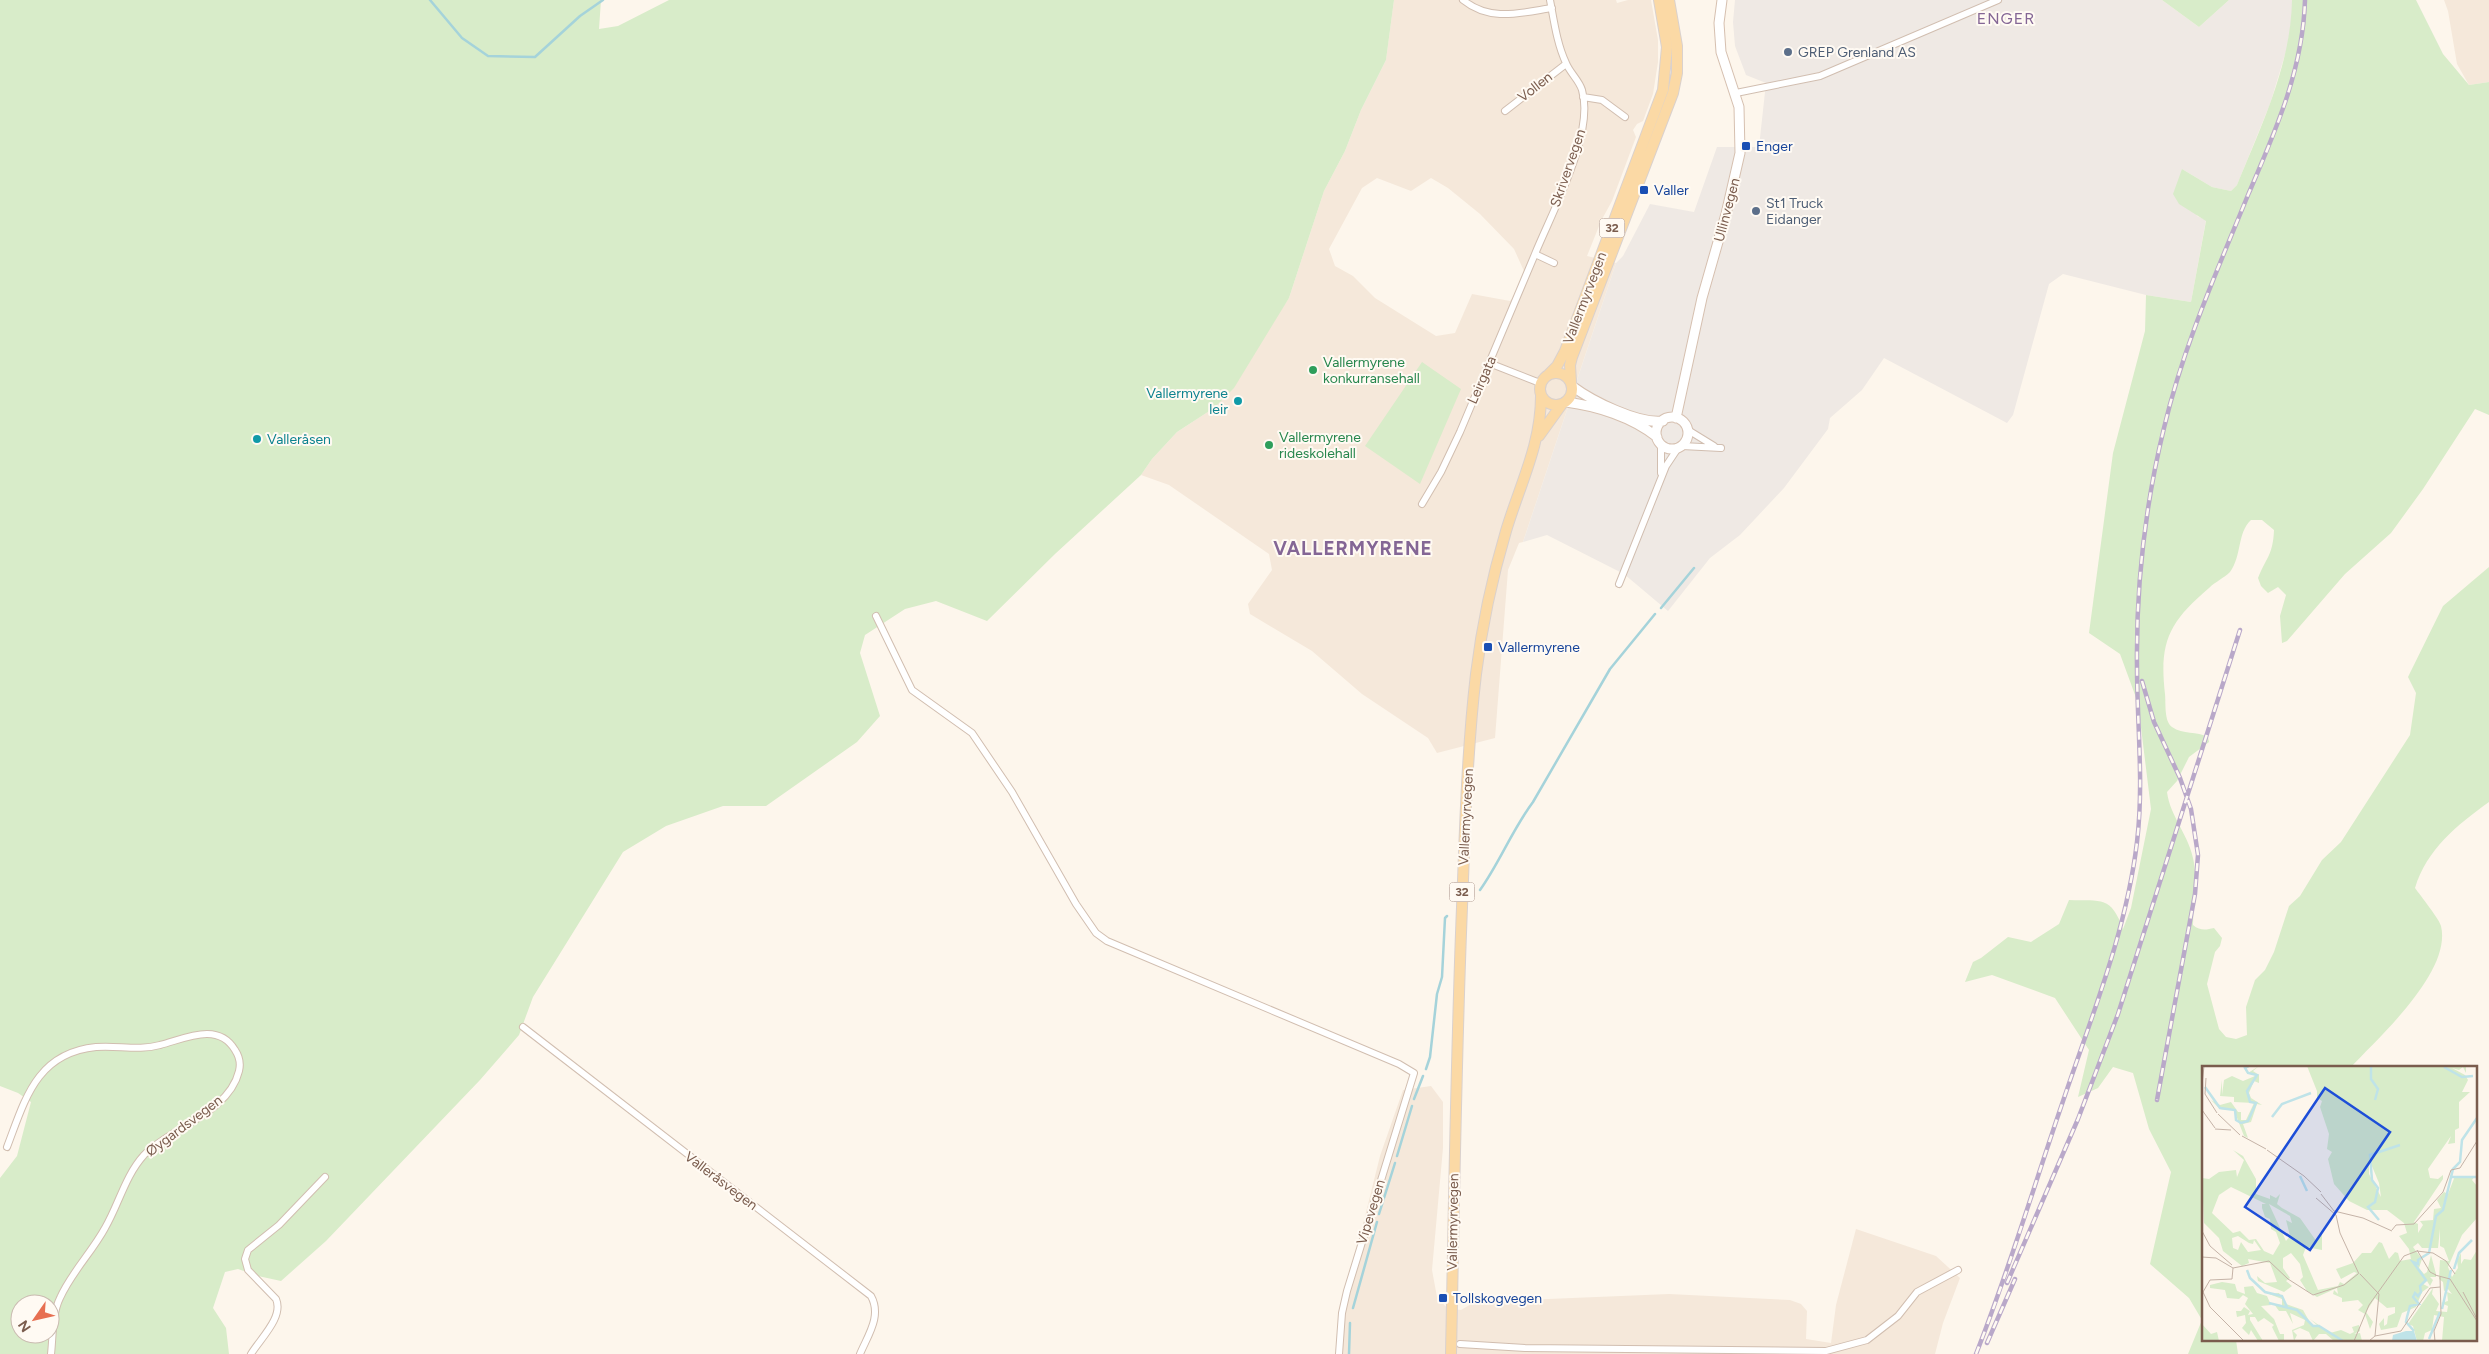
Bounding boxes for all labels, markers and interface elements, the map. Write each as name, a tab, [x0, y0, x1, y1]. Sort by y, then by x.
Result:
district label: ENGER	[1977, 9, 2035, 28]
place label: GREP Grenland AS	[1798, 44, 1916, 61]
marker: GREP Grenland AS	[1782, 46, 1794, 58]
street label: Vollen	[1514, 68, 1556, 106]
street label: Skrivervegen	[1547, 127, 1589, 209]
place label: Enger	[1756, 138, 1793, 155]
marker: Enger	[1740, 140, 1752, 152]
street label: Ullinvegen	[1710, 176, 1744, 244]
place label: Valler	[1654, 182, 1689, 199]
marker: Valler	[1638, 184, 1650, 196]
place label: St1 Truck Eidanger	[1766, 195, 1823, 228]
marker: St1 Truck Eidanger	[1750, 205, 1762, 217]
road number: 32	[1600, 218, 1624, 238]
street label: Vallermyrvegen	[1560, 249, 1610, 346]
street label: Leirgata	[1464, 353, 1500, 407]
place label: Vallermyrene konkurransehall	[1323, 354, 1420, 387]
marker: Vallermyrene konkurransehall	[1307, 364, 1319, 376]
place label: Vallermyrene leir	[1146, 385, 1228, 418]
marker: Vallermyrene leir	[1232, 395, 1244, 407]
place label: Vallermyrene rideskolehall	[1279, 429, 1361, 462]
place label: Valleråsen	[267, 431, 331, 448]
marker: Valleråsen	[251, 433, 263, 445]
marker: Vallermyrene rideskolehall	[1263, 439, 1275, 451]
district label: VALLERMYRENE	[1273, 537, 1433, 560]
place label: Vallermyrene	[1498, 639, 1580, 656]
marker: Vallermyrene	[1482, 641, 1494, 653]
street label: Vallermyrvegen	[1455, 768, 1477, 866]
road number: 32	[1450, 882, 1474, 902]
inset map	[2202, 1066, 2476, 1342]
street label: Øygardsvegen	[142, 1092, 226, 1160]
street label: Valleråsvegen	[681, 1148, 761, 1214]
street label: Vallermyrvegen	[1444, 1173, 1462, 1271]
street label: Vipevegen	[1353, 1177, 1389, 1247]
place label: Tollskogvegen	[1453, 1290, 1542, 1307]
marker: Tollskogvegen	[1437, 1292, 1449, 1304]
north arrow	[10, 1294, 60, 1344]
text: N	[15, 1317, 35, 1335]

